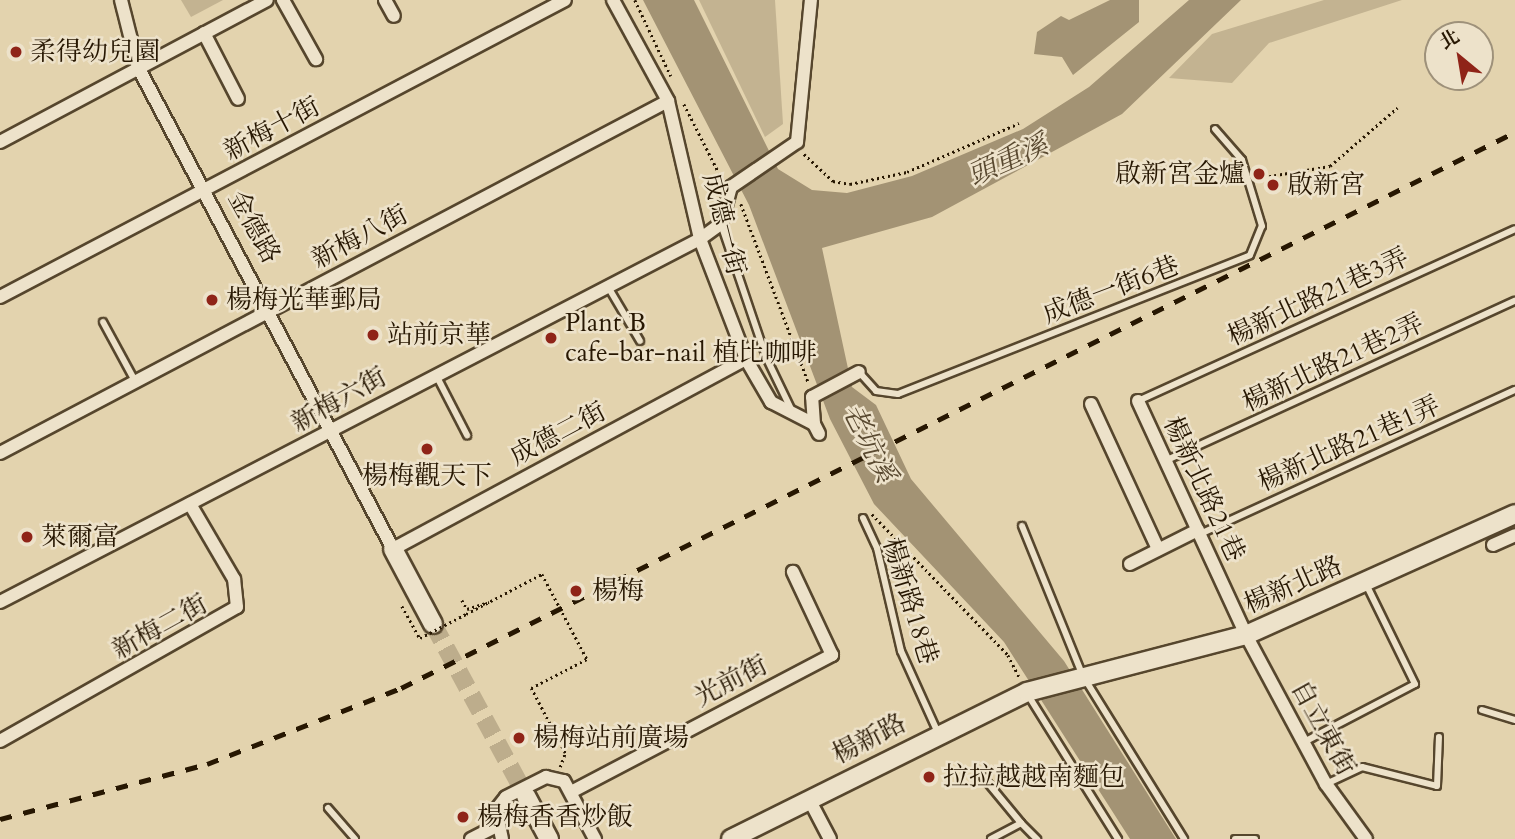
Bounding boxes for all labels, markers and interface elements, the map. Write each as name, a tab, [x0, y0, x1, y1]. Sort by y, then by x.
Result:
north arrow	[1424, 21, 1494, 91]
text: 北	[1435, 24, 1464, 56]
place label: 柔得幼兒園	[30, 36, 160, 68]
marker: 柔得幼兒園	[8, 44, 24, 60]
street label: 新梅十街	[219, 91, 325, 167]
water label: 頭重溪	[963, 128, 1053, 192]
place label: 啟新宮金爐	[1115, 158, 1245, 190]
marker: 啟新宮金爐	[1251, 166, 1267, 182]
place label: 啟新宮	[1287, 169, 1365, 201]
street label: 成德一街	[696, 170, 752, 278]
marker: 啟新宮	[1265, 177, 1281, 193]
street label: 金德路	[221, 185, 287, 269]
street label: 新梅八街	[307, 199, 413, 275]
street label: 楊新北路21巷3弄	[1223, 241, 1413, 353]
street label: 成德一街6巷	[1039, 250, 1183, 330]
place label: 楊梅光華郵局	[226, 284, 382, 316]
marker: 楊梅光華郵局	[204, 292, 220, 308]
place label: Plant B cafe-bar-nail 植比咖啡	[565, 307, 817, 368]
street label: 楊新北路21巷2弄	[1238, 307, 1428, 419]
place label: 站前京華	[387, 319, 491, 351]
marker: 站前京華	[365, 327, 381, 343]
marker: Plant B cafe-bar-nail 植比咖啡	[543, 330, 559, 346]
street label: 新梅六街	[286, 361, 392, 439]
street label: 楊新北路21巷1弄	[1253, 390, 1445, 498]
street label: 成德二街	[505, 396, 611, 472]
water label: 老坑溪	[835, 398, 903, 488]
street label: 楊新北路21巷	[1157, 411, 1251, 567]
marker: 楊梅觀天下	[419, 441, 435, 457]
place label: 楊梅觀天下	[362, 460, 492, 492]
place label: 萊爾富	[41, 521, 119, 553]
marker: 萊爾富	[19, 529, 35, 545]
street label: 楊新路18巷	[876, 534, 944, 668]
street label: 楊新北路	[1239, 550, 1347, 620]
place label: 楊梅	[592, 575, 644, 607]
marker: 楊梅	[566, 581, 586, 601]
street label: 新梅二街	[107, 588, 213, 666]
street label: 光前街	[689, 649, 773, 713]
street label: 自立東街	[1284, 675, 1362, 781]
street label: 楊新路	[827, 707, 911, 771]
place label: 楊梅站前廣場	[533, 722, 689, 754]
marker: 楊梅站前廣場	[511, 730, 527, 746]
place label: 拉拉越越南麵包	[943, 761, 1125, 793]
marker: 拉拉越越南麵包	[921, 769, 937, 785]
place label: 楊梅香香炒飯	[477, 801, 633, 833]
marker: 楊梅香香炒飯	[455, 809, 471, 825]

